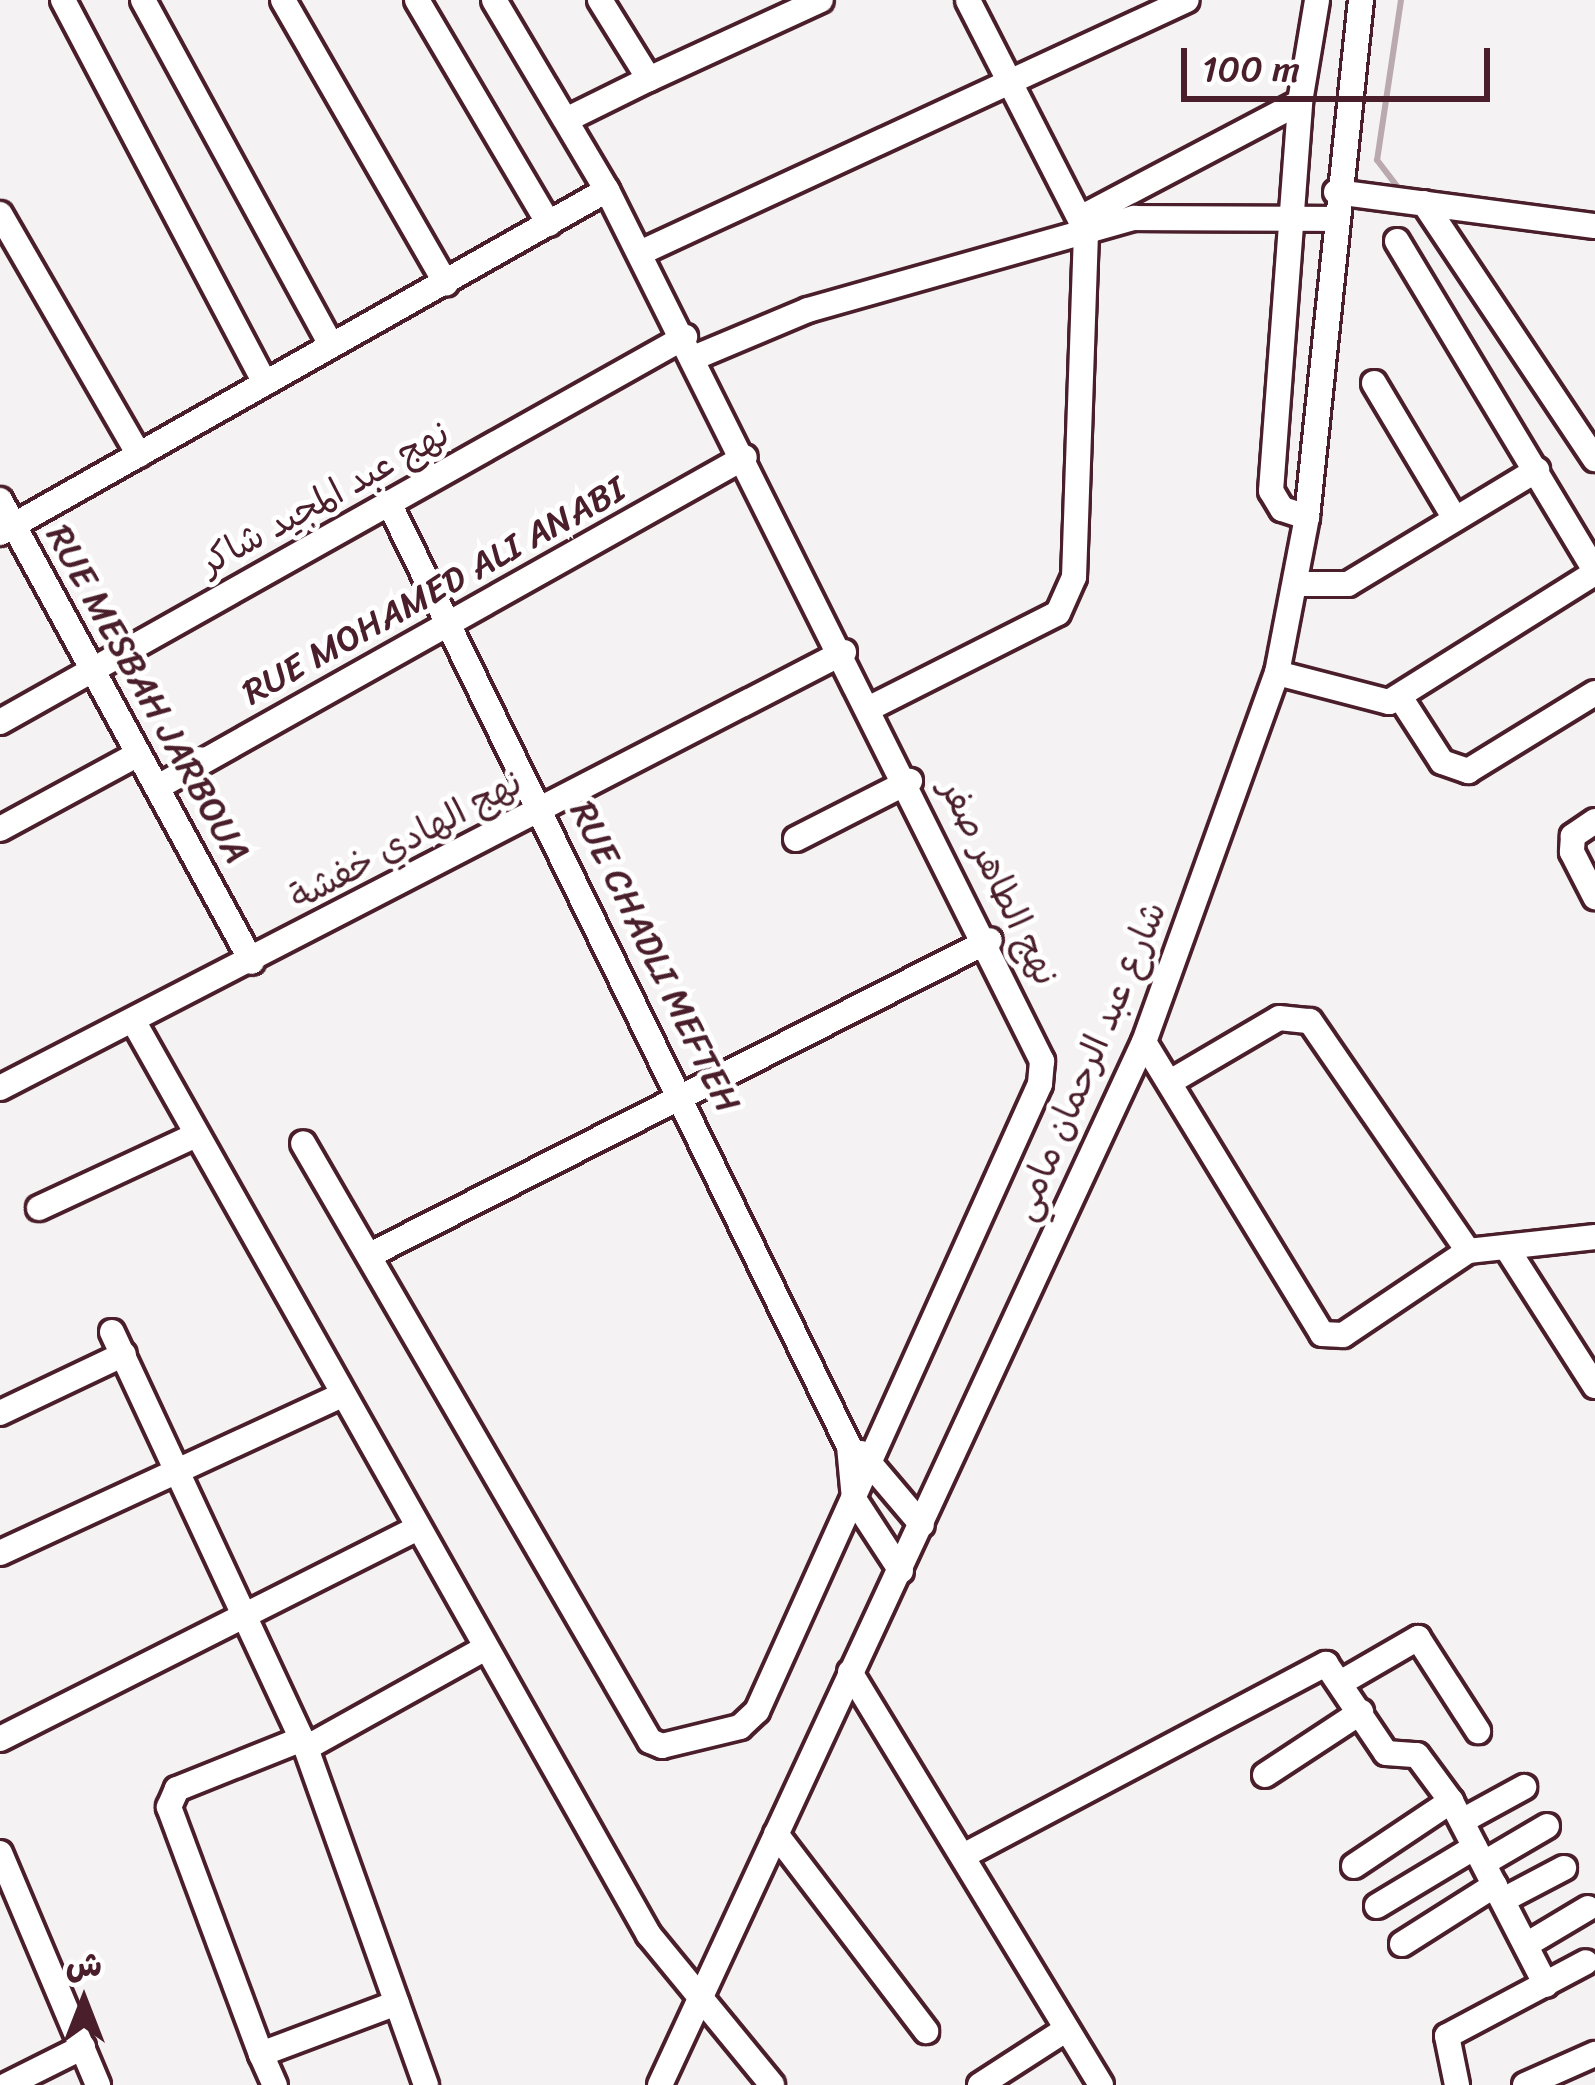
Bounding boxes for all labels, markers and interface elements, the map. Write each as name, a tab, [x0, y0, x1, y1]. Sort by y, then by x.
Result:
scale bar	[1187, 24, 1496, 98]
text: 100 m	[1202, 37, 1300, 101]
street label: نهج عبد المجيد شاكر	[193, 412, 457, 584]
street label: RUE MOHAMED ALI ANABI	[238, 469, 630, 713]
street label: RUE MESBAH JARBOUA	[36, 516, 260, 872]
street label: نهج الهادي خفشة	[283, 761, 529, 919]
street label: نهج الطاهر صفر	[930, 771, 1068, 993]
street label: RUE CHADLI MEFTEH	[562, 796, 748, 1118]
street label: شارع عبد الرحمان مامي	[1002, 895, 1176, 1227]
text: ش	[66, 1936, 102, 1994]
north arrow	[24, 1941, 144, 2061]

